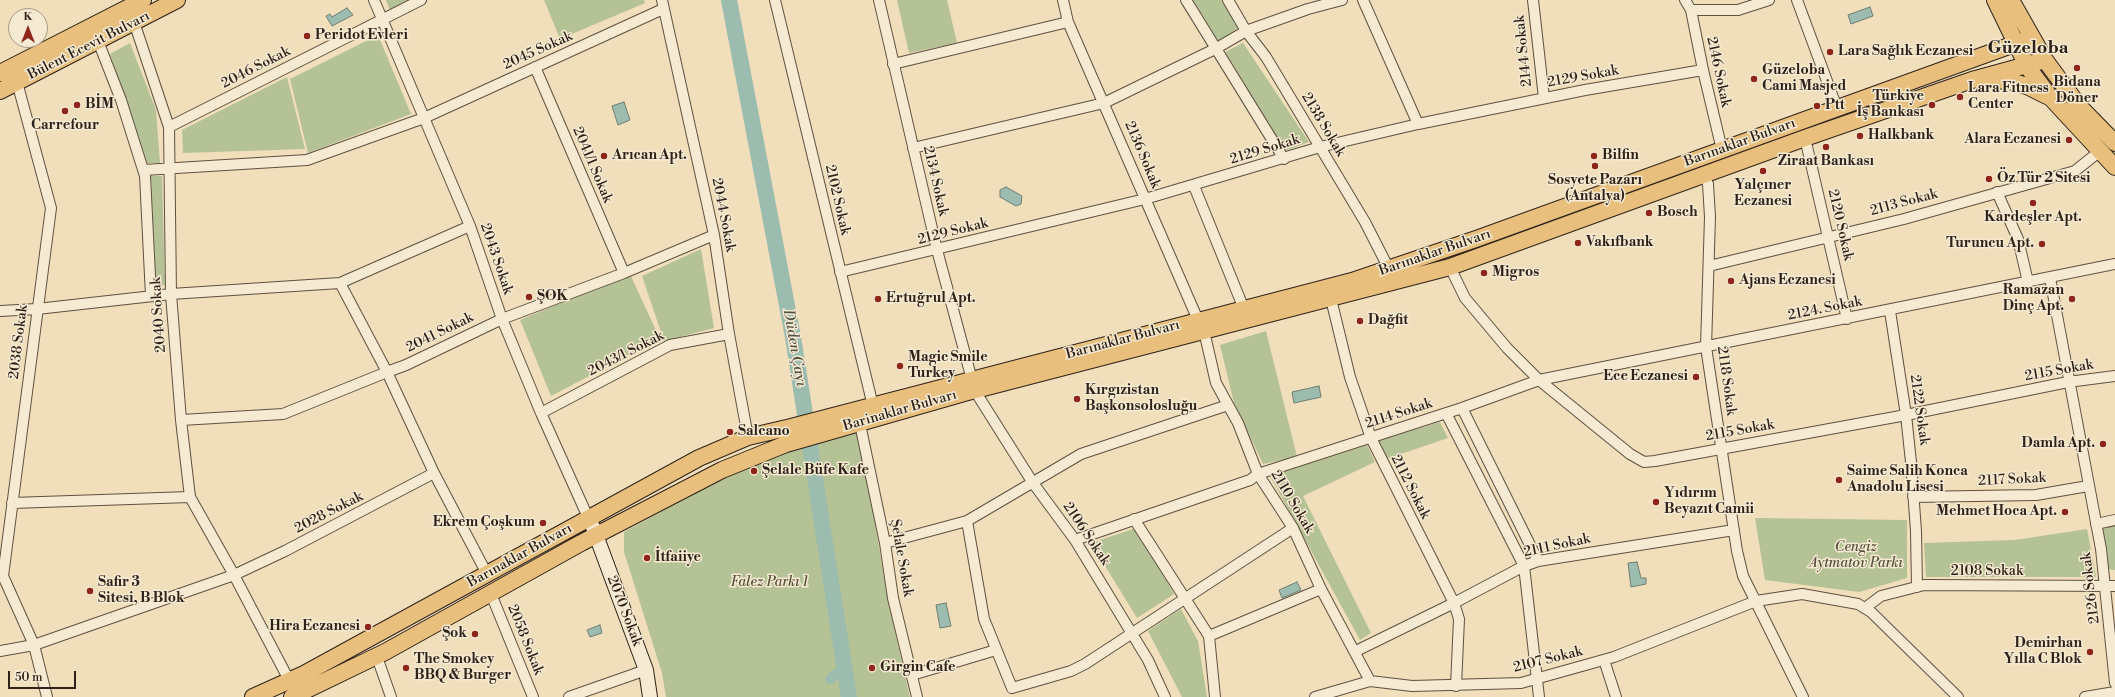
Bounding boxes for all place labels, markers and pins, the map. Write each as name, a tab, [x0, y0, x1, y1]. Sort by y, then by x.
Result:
place label: Peridot Evleri	[315, 28, 408, 44]
marker: Peridot Evleri	[302, 31, 312, 41]
place label: Lara Sağlık Eczanesi	[1838, 44, 1973, 60]
marker: Lara Sağlık Eczanesi	[1825, 47, 1835, 57]
place label: Güzeloba Cami Masjed	[1762, 63, 1846, 96]
marker: Bidana Döner	[2072, 63, 2082, 73]
marker: Güzeloba Cami Masjed	[1749, 74, 1759, 84]
place label: Bidana Döner	[2053, 75, 2101, 108]
place label: Lara Fitness Center	[1968, 81, 2049, 114]
place label: Türkiye İş Bankası	[1857, 89, 1924, 122]
marker: Lara Fitness Center	[1955, 92, 1965, 102]
place label: BİM	[85, 97, 114, 113]
place label: Ptt	[1825, 98, 1845, 114]
marker: BİM	[72, 100, 82, 110]
marker: Türkiye İş Bankası	[1927, 100, 1937, 110]
marker: Ptt	[1812, 101, 1822, 111]
marker: Carrefour	[60, 106, 70, 116]
place label: Carrefour	[31, 118, 99, 134]
place label: Halkbank	[1868, 128, 1934, 144]
marker: Halkbank	[1855, 131, 1865, 141]
place label: Alara Eczanesi	[1964, 132, 2061, 148]
marker: Alara Eczanesi	[2064, 135, 2074, 145]
marker: Ziraat Bankası	[1821, 142, 1831, 152]
place label: Arıcan Apt.	[612, 148, 687, 164]
place label: Bilfin	[1602, 148, 1639, 164]
marker: Arıcan Apt.	[599, 151, 609, 161]
marker: Bilfin	[1589, 151, 1599, 161]
place label: Ziraat Bankası	[1778, 154, 1874, 170]
marker: Sosyete Pazarı (Antalya)	[1590, 161, 1600, 171]
marker: Yalçıner Eczanesi	[1758, 166, 1768, 176]
place label: Öz Tür 2 Sitesi	[1997, 171, 2091, 187]
place label: Sosyete Pazarı (Antalya)	[1548, 173, 1642, 206]
marker: Öz Tür 2 Sitesi	[1984, 174, 1994, 184]
place label: Yalçıner Eczanesi	[1734, 178, 1792, 210]
marker: Kardeşler Apt.	[2028, 198, 2038, 208]
place label: Bosch	[1657, 205, 1698, 221]
marker: Bosch	[1644, 208, 1654, 218]
place label: Kardeşler Apt.	[1984, 210, 2082, 226]
place label: Vakıfbank	[1586, 235, 1653, 251]
place label: Turuncu Apt.	[1946, 236, 2034, 252]
marker: Vakıfbank	[1573, 238, 1583, 248]
marker: Turuncu Apt.	[2037, 239, 2047, 249]
place label: Migros	[1492, 265, 1539, 281]
marker: Migros	[1479, 268, 1489, 278]
place label: Ajans Eczanesi	[1739, 273, 1836, 289]
marker: Ajans Eczanesi	[1726, 276, 1736, 286]
place label: Ramazan Dinç Apt.	[2003, 283, 2064, 316]
place label: ŞOK	[537, 289, 568, 305]
place label: Ertuğrul Apt.	[886, 291, 976, 307]
marker: ŞOK	[524, 292, 534, 302]
marker: Ertuğrul Apt.	[873, 294, 883, 304]
marker: Ramazan Dinç Apt.	[2067, 294, 2077, 304]
place label: Dağfit	[1368, 313, 1408, 329]
marker: Dağfit	[1355, 316, 1365, 326]
place label: Magic Smile Turkey	[908, 350, 988, 382]
marker: Magic Smile Turkey	[895, 361, 905, 371]
place label: Ece Eczanesi	[1603, 369, 1688, 385]
marker: Ece Eczanesi	[1691, 372, 1701, 382]
place label: Kırgızistan Başkonsolosluğu	[1085, 383, 1197, 416]
marker: Kırgızistan Başkonsolosluğu	[1072, 394, 1082, 404]
place label: Salcano	[738, 424, 790, 440]
marker: Salcano	[725, 427, 735, 437]
place label: Damla Apt.	[2022, 436, 2095, 452]
marker: Damla Apt.	[2098, 439, 2108, 449]
place label: Şelale Büfe Kafe	[762, 463, 869, 479]
place label: Saime Salih Konca Anadolu Lisesi	[1847, 464, 1968, 496]
marker: Şelale Büfe Kafe	[749, 466, 759, 476]
marker: Saime Salih Konca Anadolu Lisesi	[1834, 475, 1844, 485]
place label: Yıdırım Beyazıt Camii	[1664, 486, 1754, 518]
marker: Yıdırım Beyazıt Camii	[1651, 497, 1661, 507]
place label: Mehmet Hoca Apt.	[1936, 504, 2057, 520]
marker: Mehmet Hoca Apt.	[2060, 507, 2070, 517]
place label: Ekrem Çoşkum	[433, 515, 535, 531]
marker: Ekrem Çoşkum	[538, 518, 548, 528]
place label: İtfaiiye	[655, 550, 701, 566]
marker: İtfaiiye	[642, 553, 652, 563]
place label: Safir 3 Sitesi, B Blok	[98, 575, 185, 608]
marker: Safir 3 Sitesi, B Blok	[85, 586, 95, 596]
place label: Hira Eczanesi	[269, 619, 360, 635]
marker: Hira Eczanesi	[363, 622, 373, 632]
place label: Şok	[442, 626, 467, 642]
marker: Şok	[470, 629, 480, 639]
place label: Demirhan Yılla C Blok	[2004, 636, 2082, 668]
marker: Demirhan Yılla C Blok	[2085, 647, 2095, 657]
place label: The Smokey BBQ & Burger	[414, 652, 511, 684]
place label: Girgin Cafe	[880, 660, 955, 676]
marker: The Smokey BBQ & Burger	[401, 663, 411, 673]
marker: Girgin Cafe	[867, 663, 877, 673]

